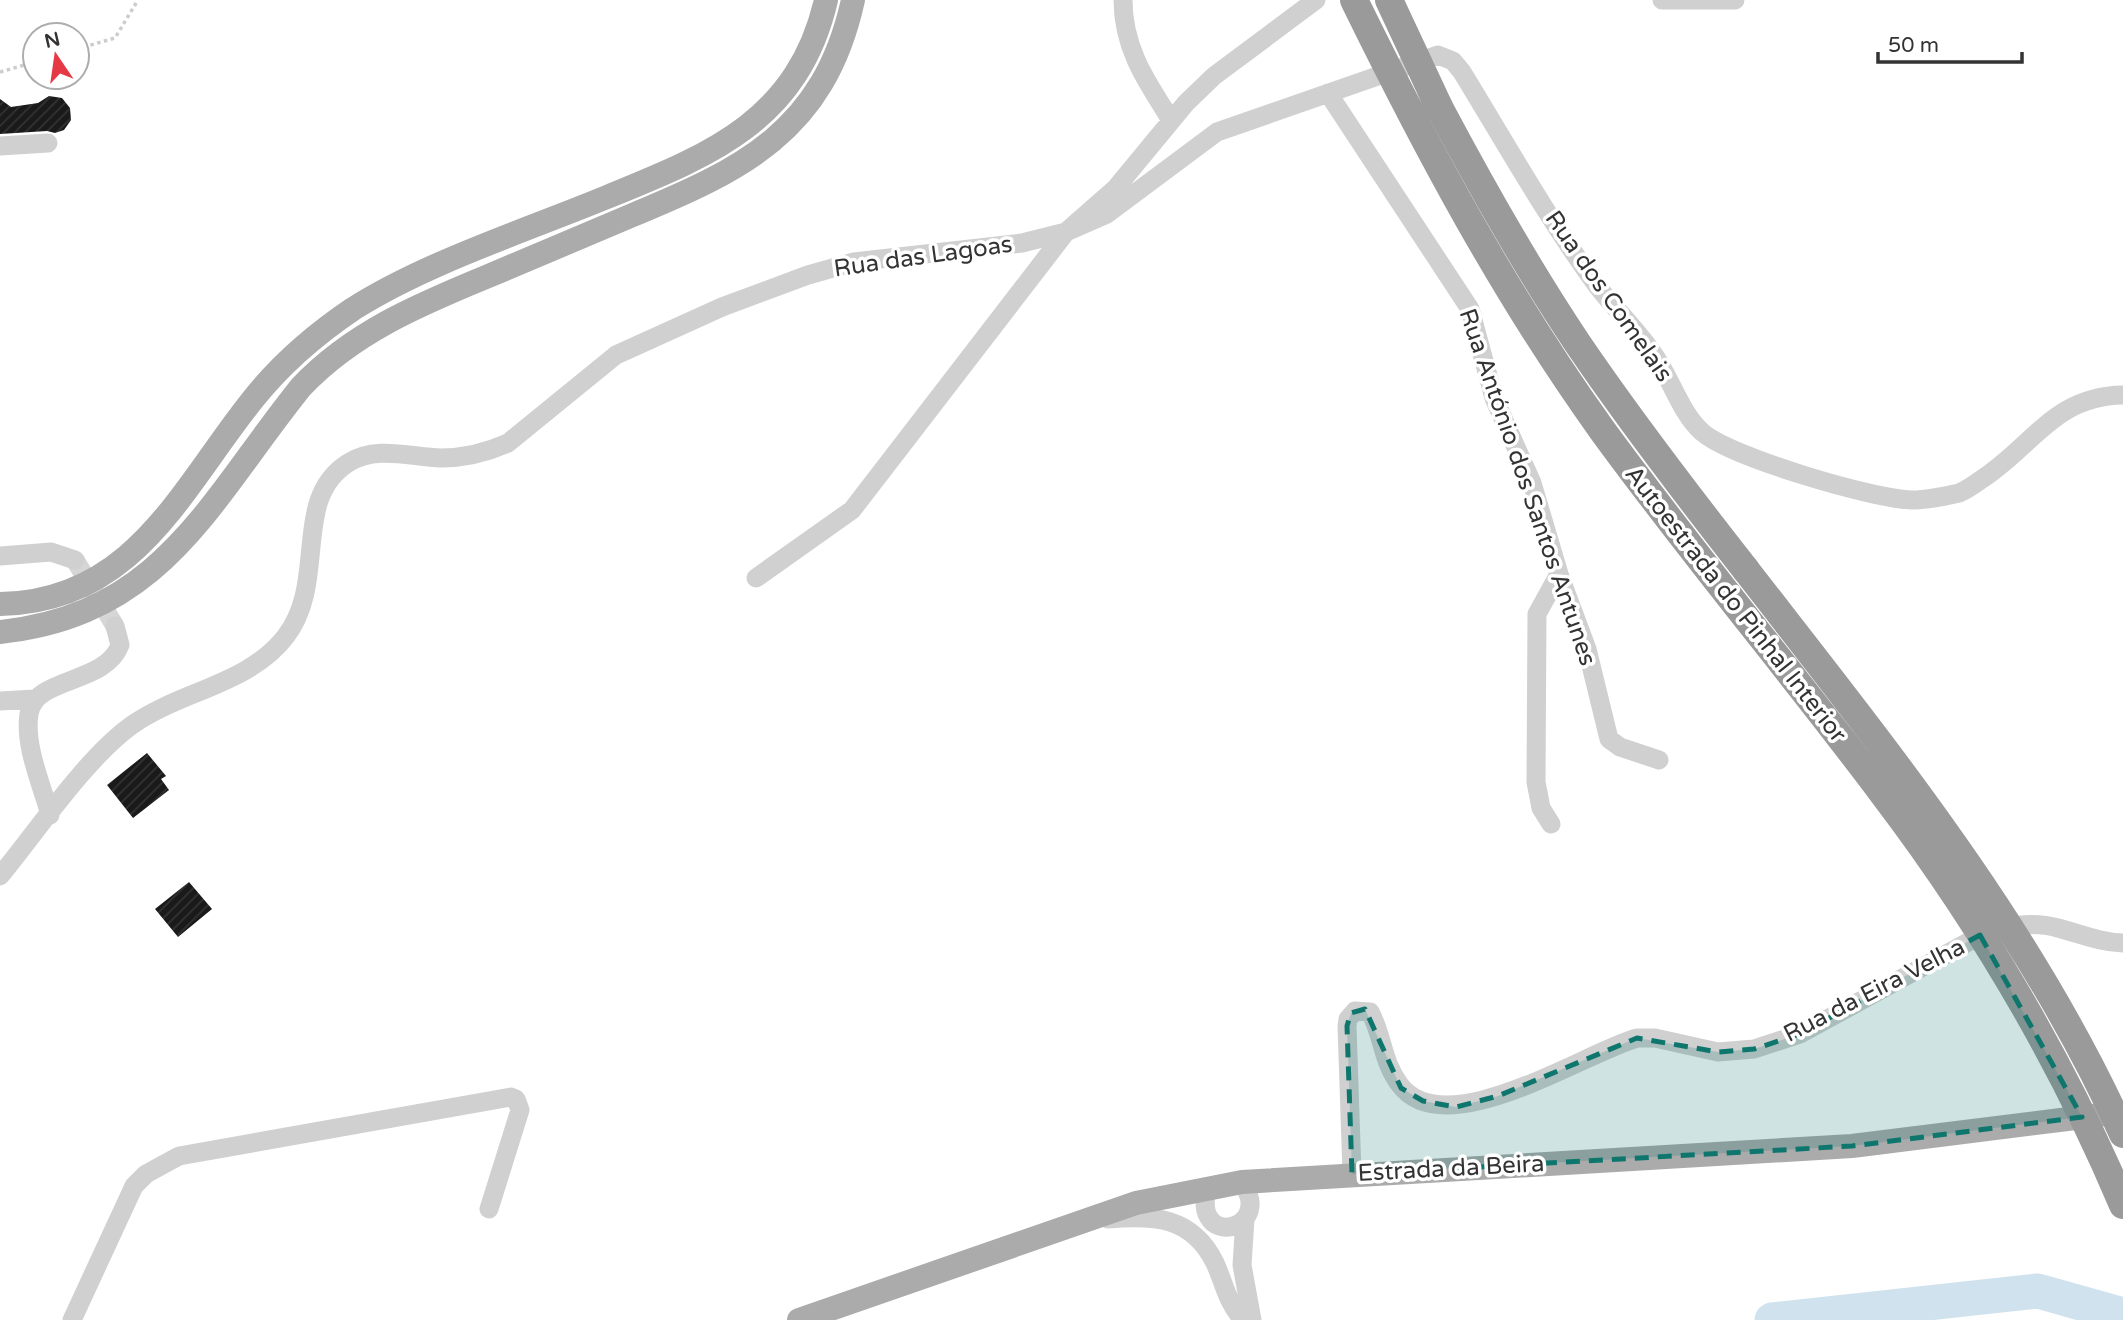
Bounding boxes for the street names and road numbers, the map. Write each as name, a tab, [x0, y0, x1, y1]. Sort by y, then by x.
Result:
street label: Rua dos Comelais	[1539, 205, 1679, 388]
street label: Rua das Lagoas	[832, 230, 1014, 283]
street label: Rua António dos Santos Antunes	[1453, 305, 1602, 669]
street label: Autoestrada do Pinhal Interior	[1619, 460, 1853, 749]
street label: Rua da Eira Velha	[1779, 932, 1970, 1049]
street label: Estrada da Beira	[1357, 1149, 1545, 1188]

